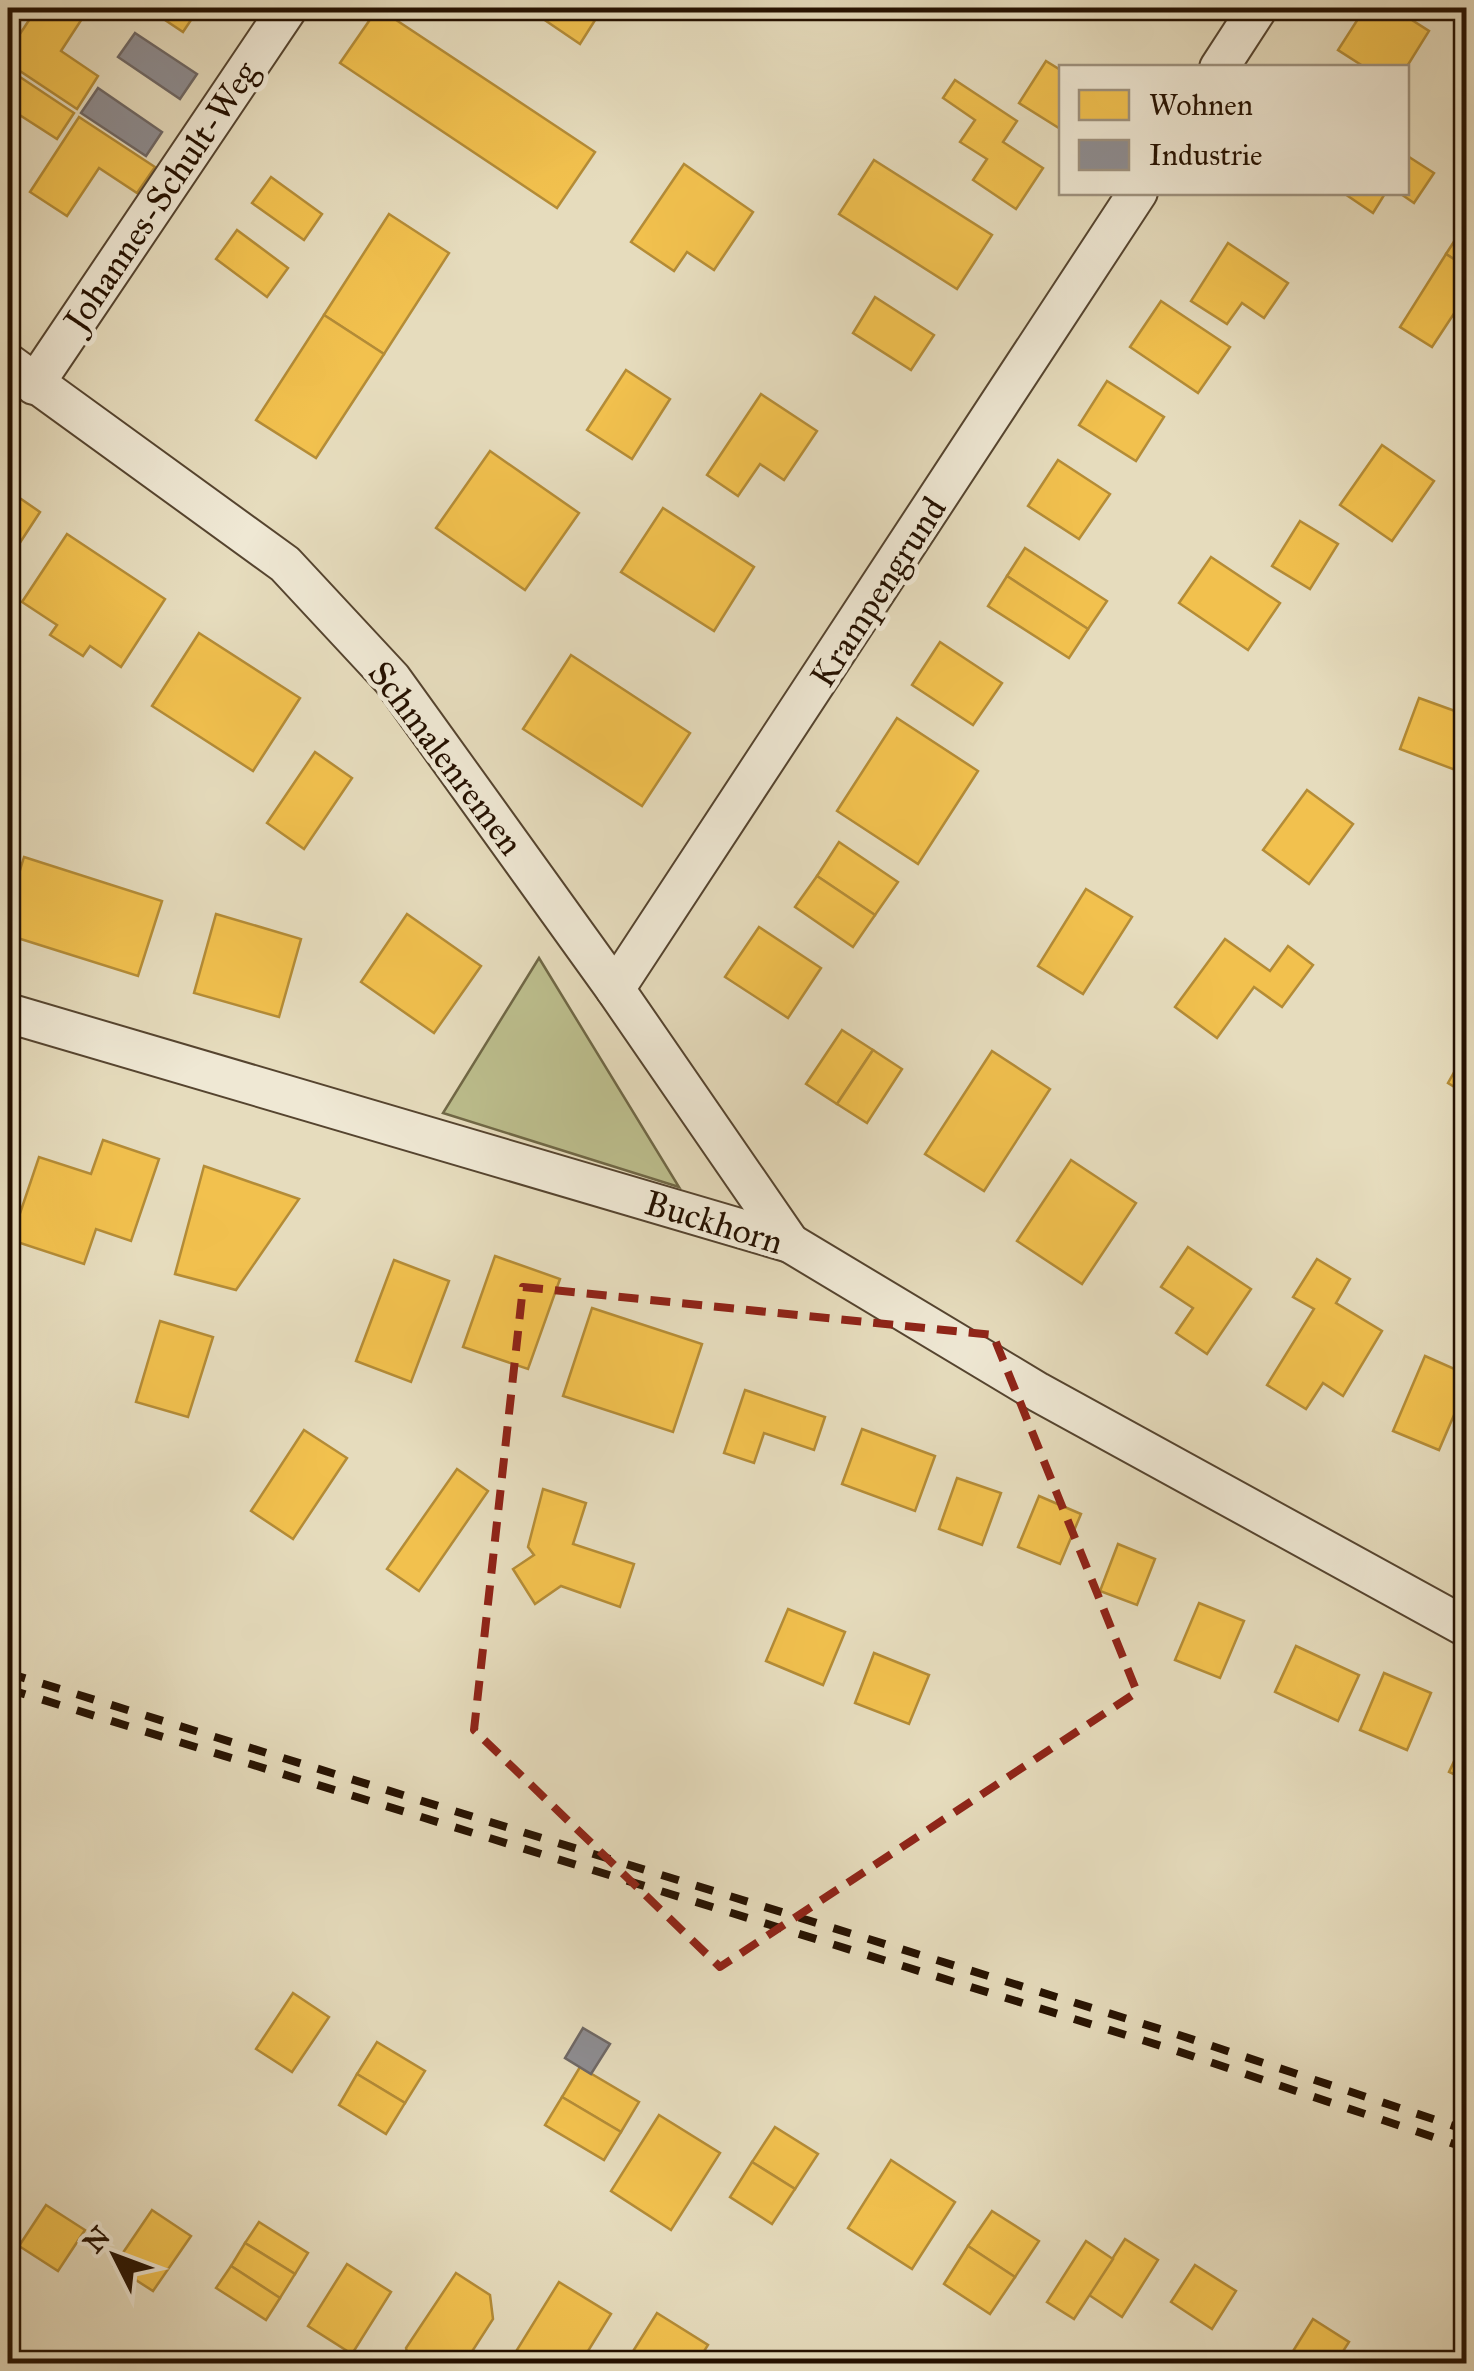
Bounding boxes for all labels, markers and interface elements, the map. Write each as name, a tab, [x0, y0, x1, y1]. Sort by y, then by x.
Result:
street label: Johannes-Schult-Weg	[53, 52, 268, 343]
legend	[1059, 65, 1409, 195]
text: Wohnen	[1149, 87, 1253, 123]
text: Industrie	[1149, 137, 1263, 173]
street label: Krampengrund	[801, 489, 956, 695]
street label: Schmalenremen	[359, 653, 533, 864]
street label: Buckhorn	[640, 1181, 788, 1264]
north arrow	[65, 2206, 165, 2306]
text: N	[76, 2219, 118, 2260]

